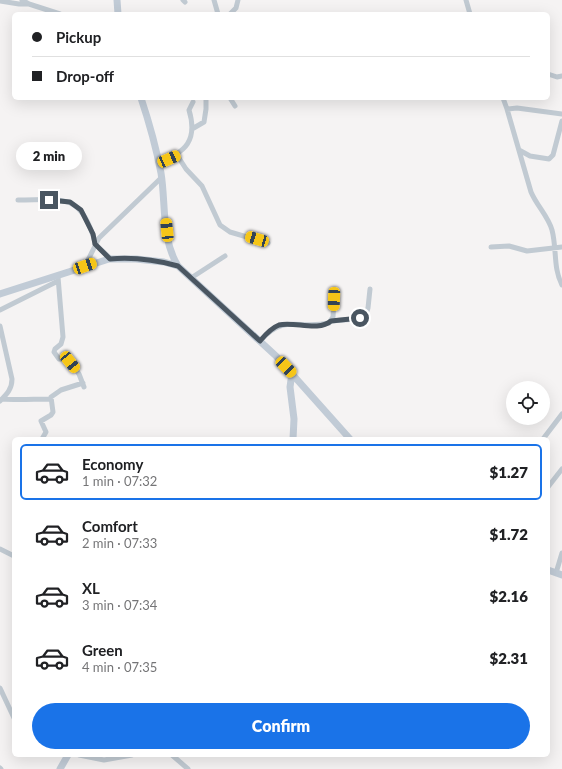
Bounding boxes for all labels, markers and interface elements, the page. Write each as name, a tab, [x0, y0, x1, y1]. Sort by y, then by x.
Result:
text: Pickup	[56, 28, 101, 46]
text: Drop-off	[56, 67, 114, 85]
callout: 2 min	[16, 142, 82, 170]
text: 2 min	[33, 148, 65, 164]
car	[156, 149, 182, 169]
route end	[40, 191, 58, 209]
car	[160, 217, 174, 243]
car	[244, 230, 270, 248]
car	[72, 256, 98, 276]
car	[328, 287, 340, 311]
route start	[351, 309, 369, 327]
car	[58, 349, 82, 375]
car	[273, 354, 299, 380]
map controls	[506, 381, 550, 425]
button: locate	[506, 381, 550, 425]
icon: car	[34, 454, 70, 490]
text: Economy	[82, 455, 143, 473]
text: $1.27	[490, 463, 528, 481]
text: 1 min · 07:32	[82, 473, 157, 489]
icon: car	[34, 516, 70, 552]
text: Comfort	[82, 517, 138, 535]
text: $1.72	[490, 525, 528, 543]
text: 2 min · 07:33	[82, 535, 157, 551]
icon: car	[34, 578, 70, 614]
text: XL	[82, 579, 100, 597]
text: $2.16	[490, 587, 528, 605]
text: 3 min · 07:34	[82, 597, 157, 613]
icon: car	[34, 640, 70, 676]
text: Green	[82, 641, 123, 659]
text: $2.31	[490, 649, 528, 667]
text: 4 min · 07:35	[82, 659, 157, 675]
button: Confirm	[32, 703, 530, 749]

